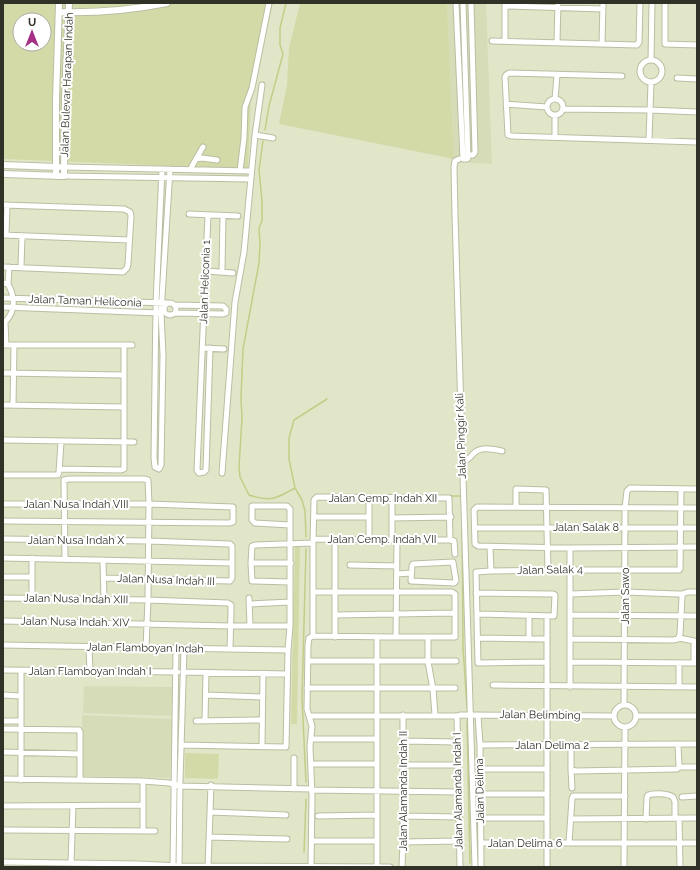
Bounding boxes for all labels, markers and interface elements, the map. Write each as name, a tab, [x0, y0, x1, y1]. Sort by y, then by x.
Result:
north arrow	[12, 12, 52, 52]
street label: Jalan Bulevar Harapan Indah	[58, 12, 76, 158]
text: U	[28, 16, 36, 29]
street label: Jalan Heliconia 1	[197, 239, 213, 324]
street label: Jalan Taman Heliconia	[28, 293, 142, 309]
street label: Jalan Pinggir Kali	[453, 393, 469, 479]
street label: Jalan Cemp. Indah XII	[329, 492, 437, 505]
street label: Jalan Nusa Indah VIII	[23, 498, 129, 511]
street label: Jalan Salak 8	[553, 521, 619, 534]
street label: Jalan Cemp. Indah VII	[328, 533, 436, 546]
street label: Jalan Nusa Indah X	[28, 534, 124, 547]
street label: Jalan Salak 4	[517, 563, 583, 577]
street label: Jalan Sawo	[619, 567, 632, 625]
street label: Jalan Nusa Indah III	[117, 572, 215, 588]
street label: Jalan Nusa Indah XIII	[24, 592, 128, 606]
street label: Jalan Nusa Indah. XIV	[20, 615, 130, 629]
street label: Jalan Flamboyan Indah	[86, 640, 204, 656]
street label: Jalan Flamboyan Indah I	[28, 665, 152, 678]
street label: Jalan Belimbing	[499, 708, 581, 722]
street label: Jalan Alamanda Indah II	[397, 731, 410, 851]
street label: Jalan Alamanda Indah I	[450, 732, 466, 850]
street label: Jalan Delima 2	[515, 739, 589, 752]
street label: Jalan Delima	[473, 758, 487, 824]
street label: Jalan Delima 6	[488, 837, 563, 850]

